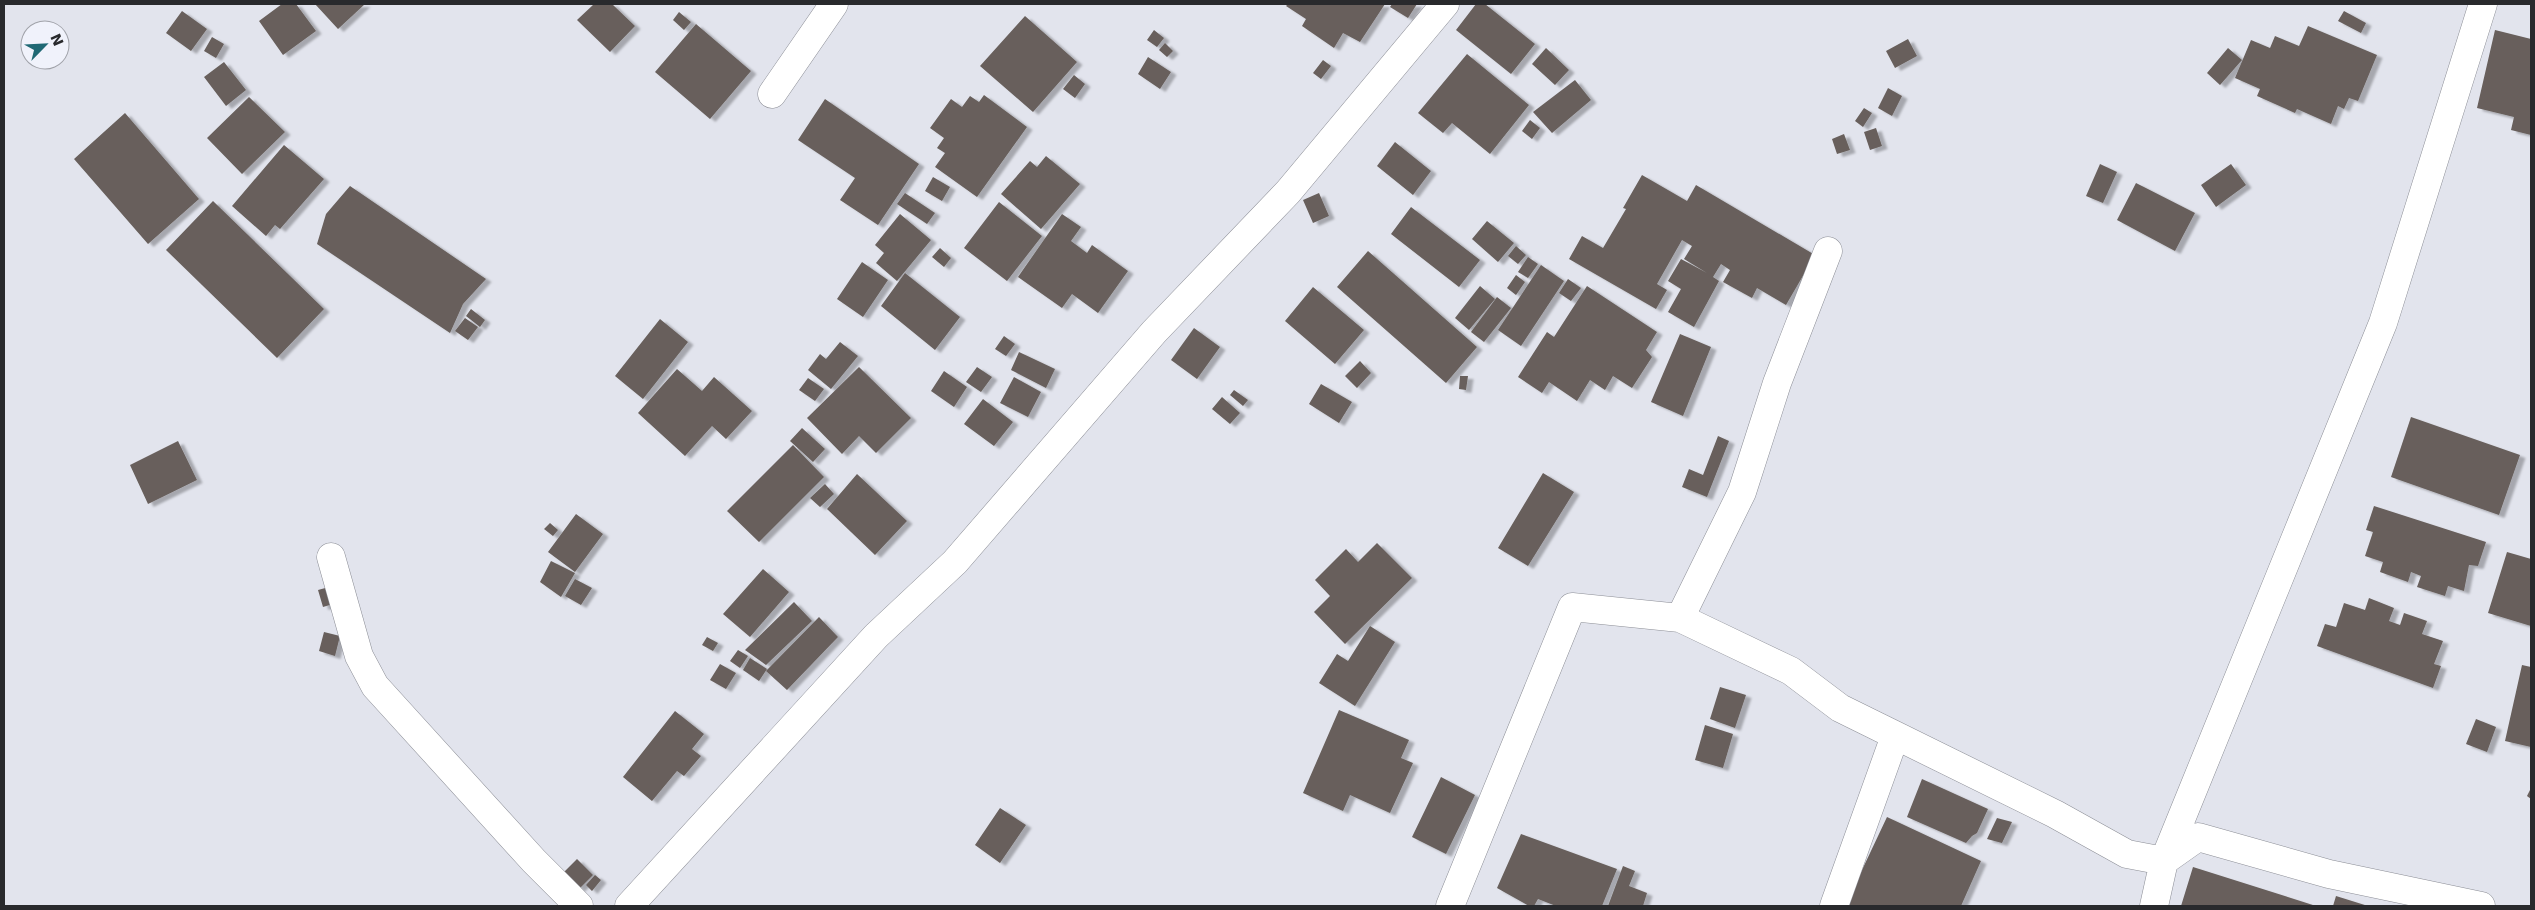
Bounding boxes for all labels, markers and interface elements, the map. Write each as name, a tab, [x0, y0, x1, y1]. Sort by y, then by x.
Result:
north arrow	[20, 20, 70, 70]
text: N	[47, 31, 67, 48]

